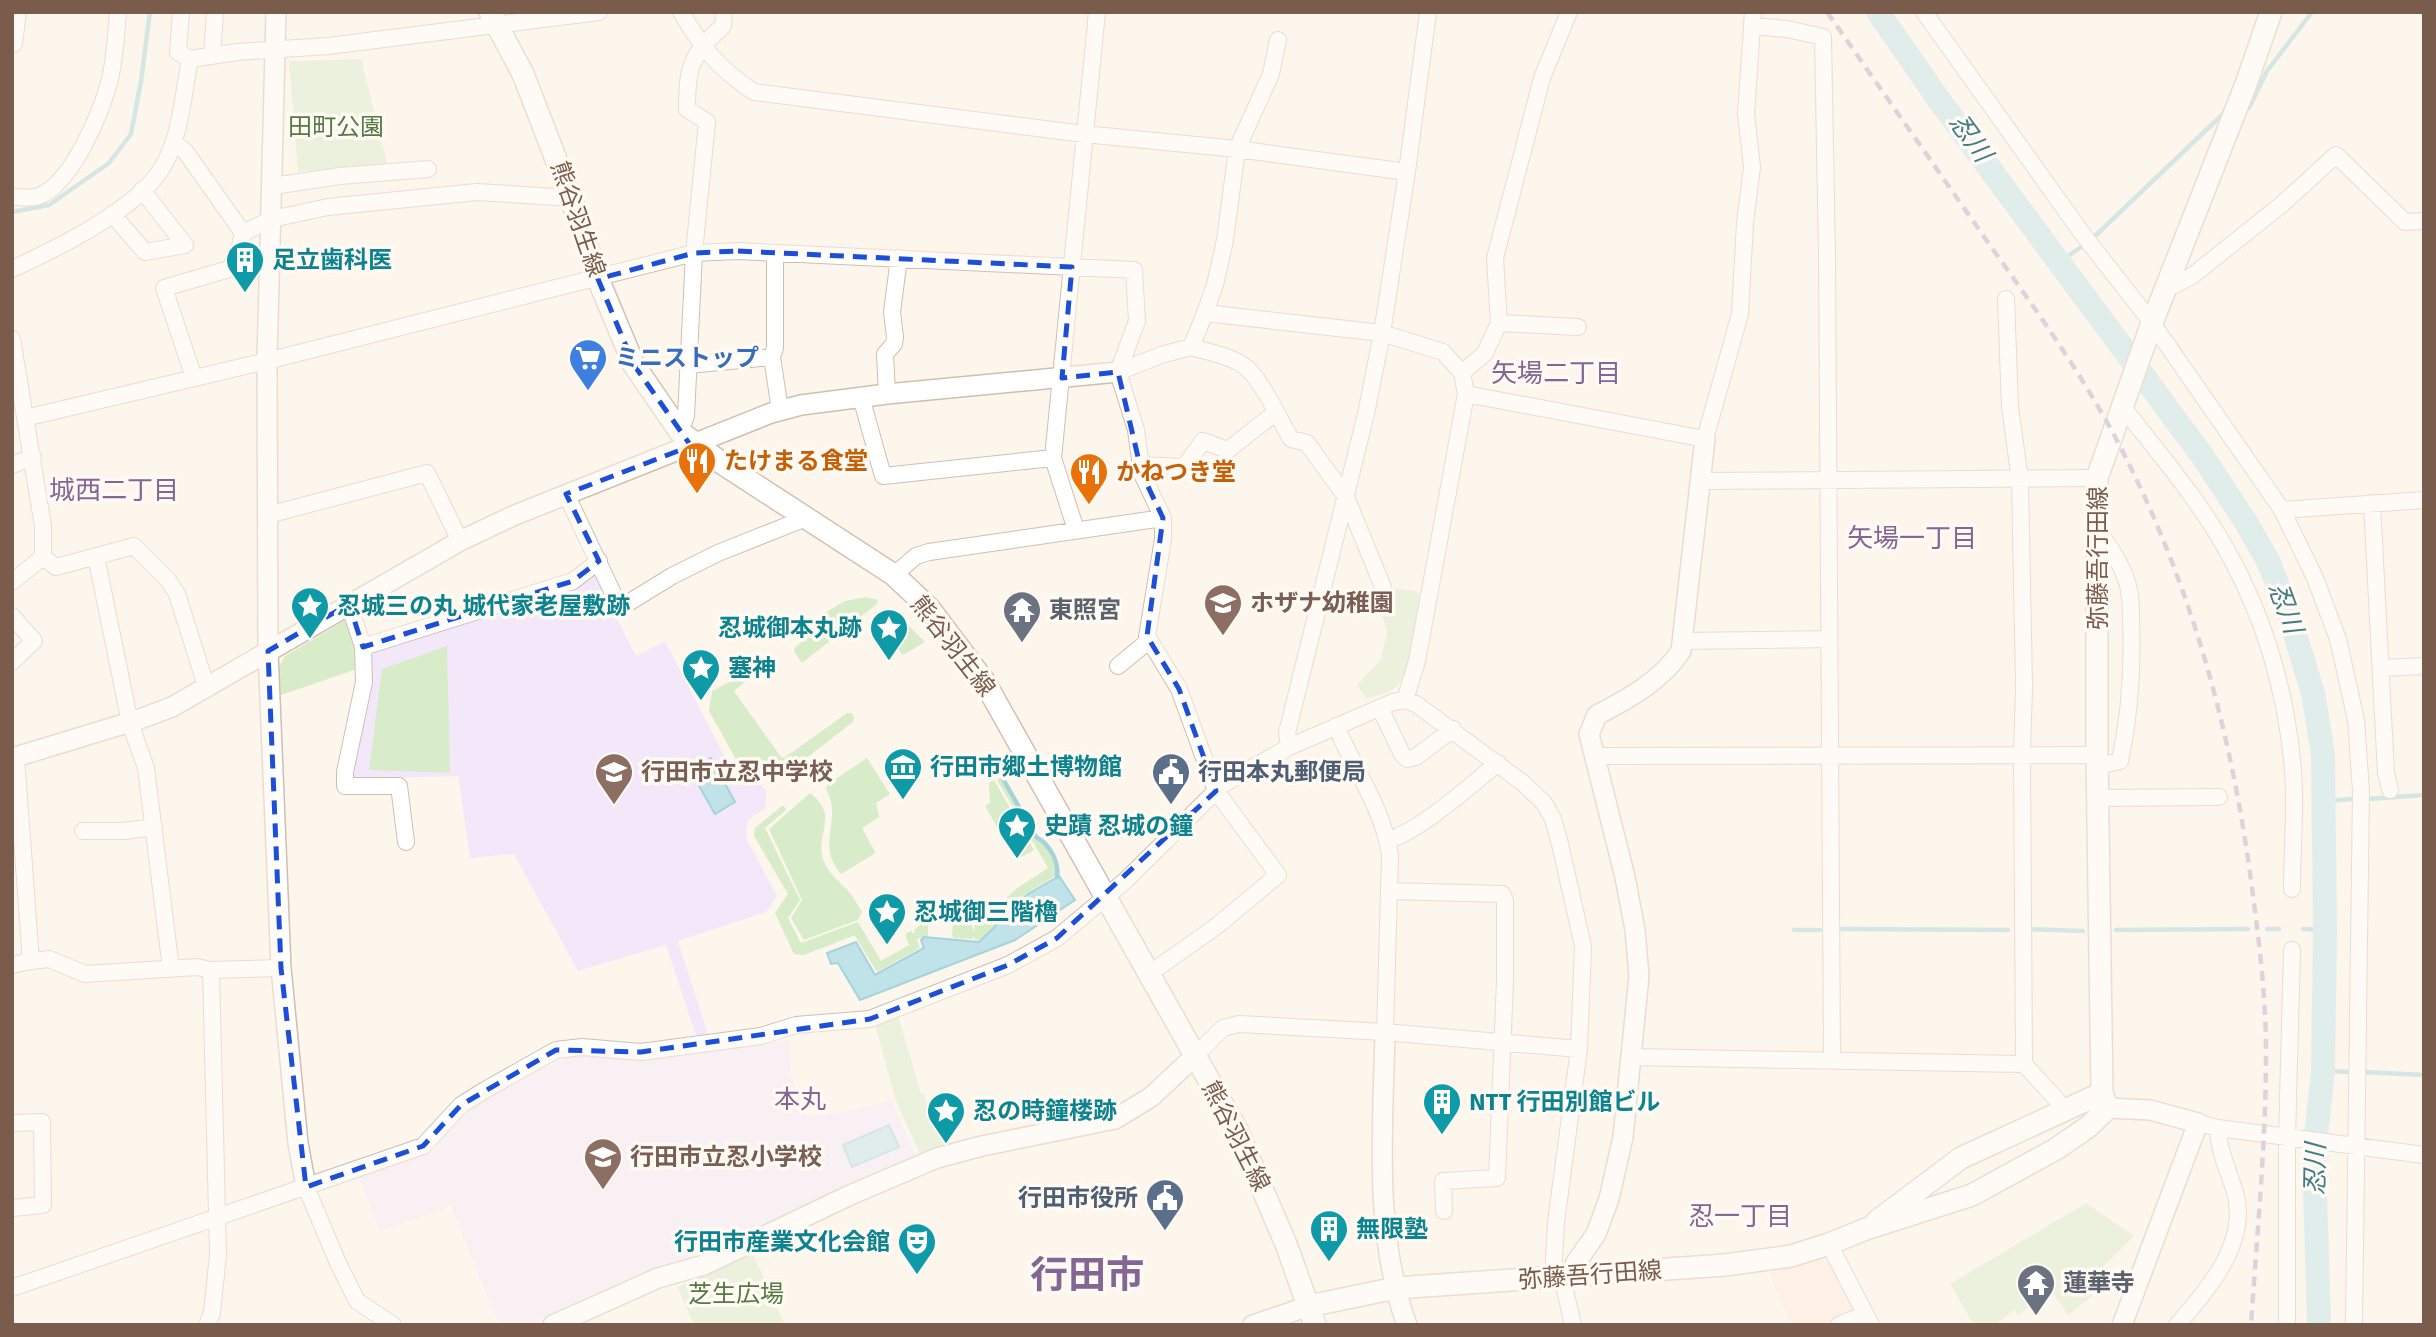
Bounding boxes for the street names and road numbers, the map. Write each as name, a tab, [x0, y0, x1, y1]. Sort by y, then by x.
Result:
street label: 熊谷羽生線	[544, 157, 612, 281]
street label: 弥藤吾行田線	[2083, 486, 2113, 630]
street label: 熊谷羽生線	[904, 589, 1002, 703]
street label: 熊谷羽生線	[1195, 1076, 1277, 1196]
street label: 弥藤吾行田線	[1517, 1255, 1663, 1295]

